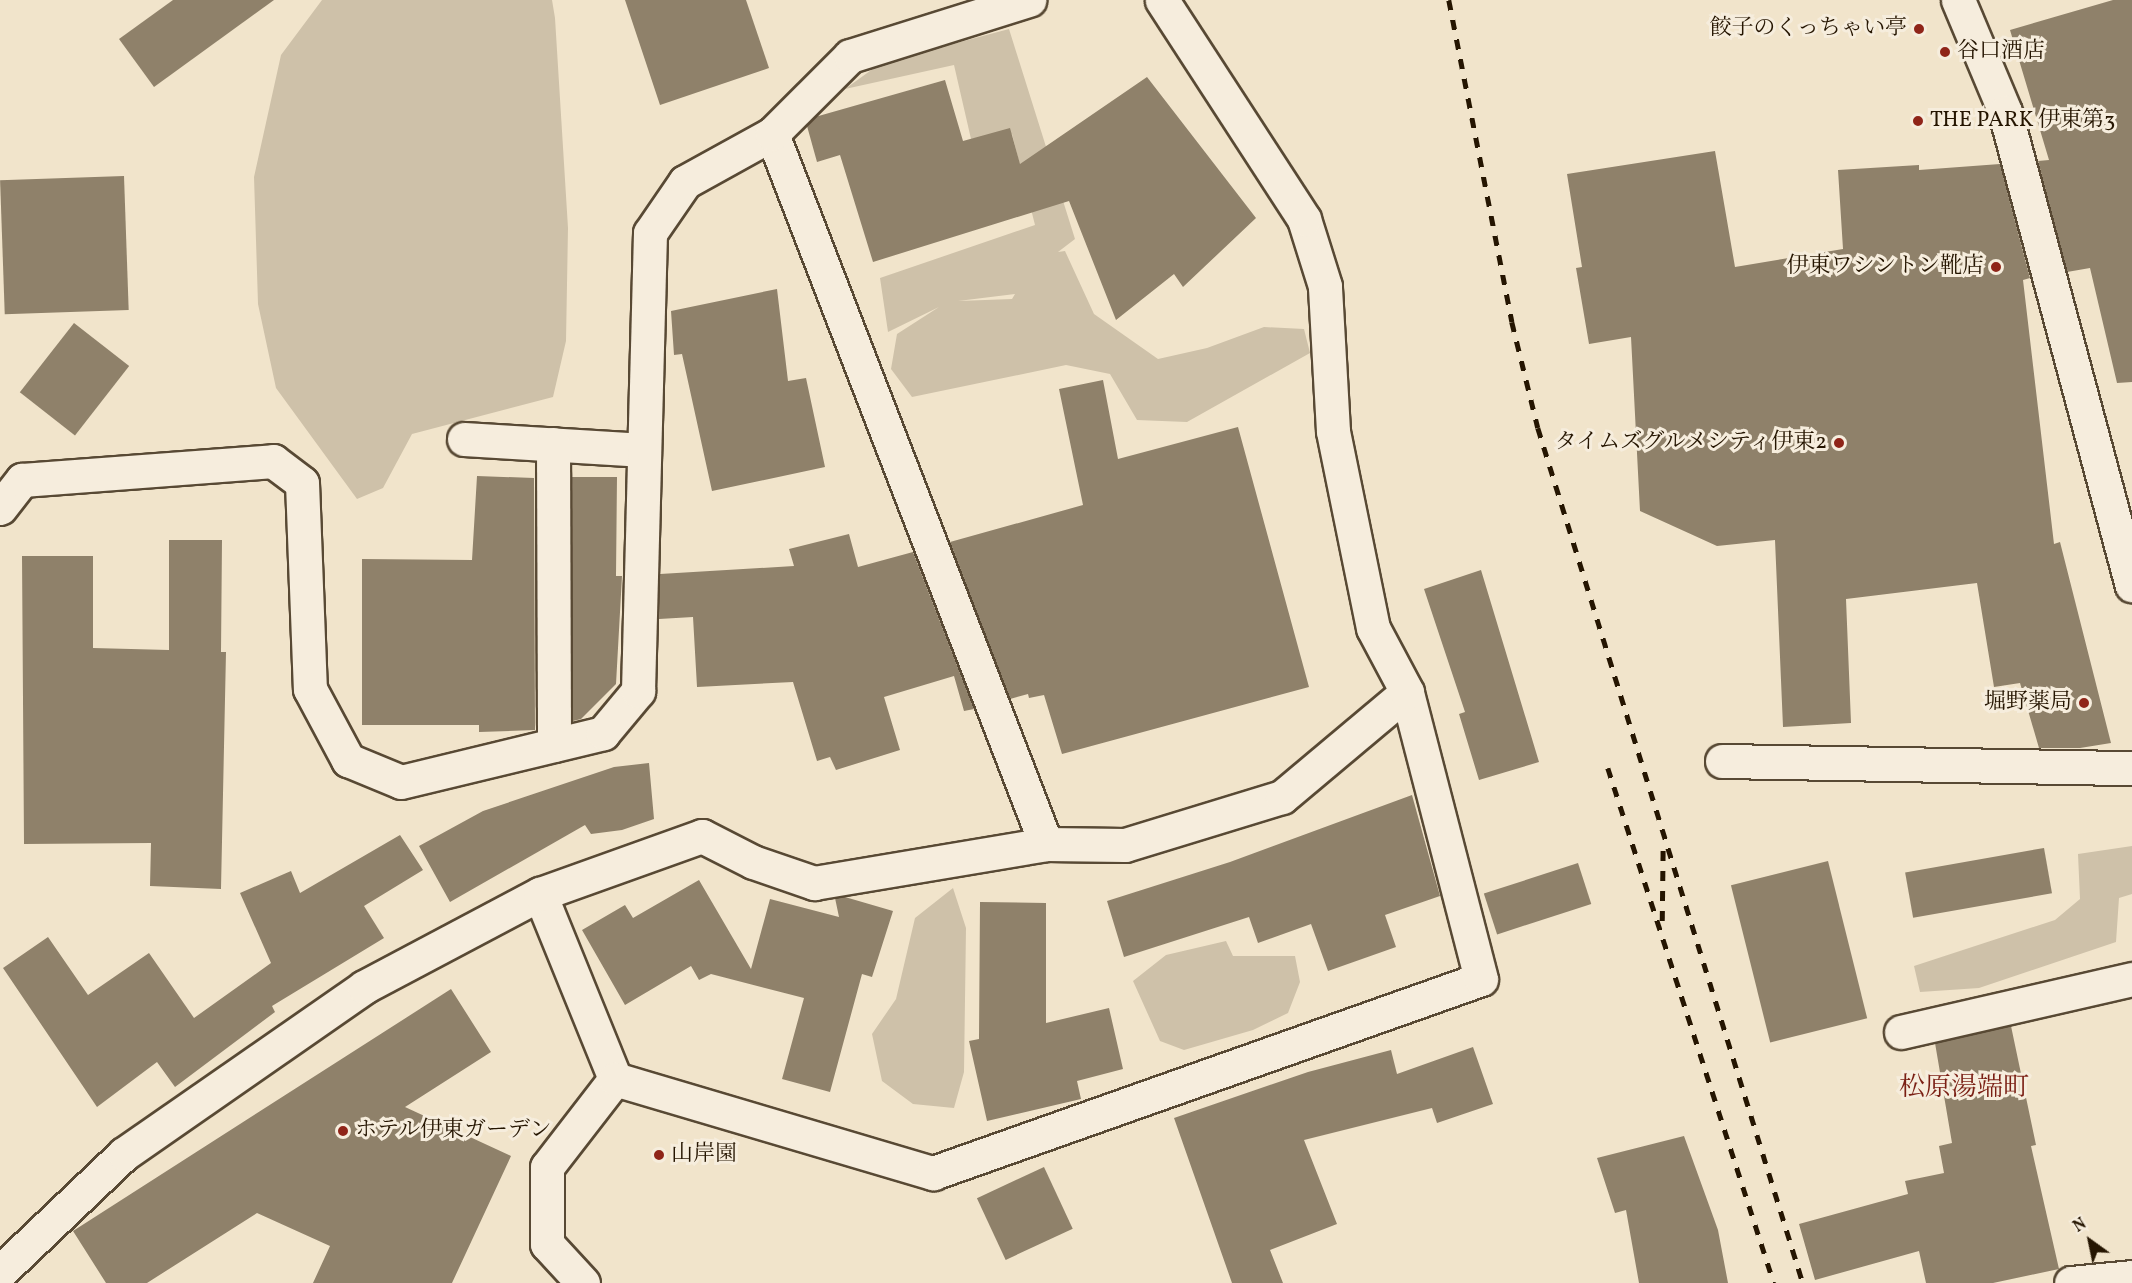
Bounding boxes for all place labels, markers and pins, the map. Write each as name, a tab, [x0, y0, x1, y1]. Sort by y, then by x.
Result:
place label: 餃子のくっちゃい亭	[1709, 16, 1907, 42]
marker: 餃子のくっちゃい亭	[1912, 22, 1926, 36]
place label: 谷口酒店	[1957, 39, 2045, 65]
marker: 谷口酒店	[1938, 45, 1952, 59]
place label: THE PARK 伊東第3	[1930, 108, 2115, 134]
marker: THE PARK 伊東第3	[1911, 114, 1925, 128]
place label: 伊東ワシントン靴店	[1786, 254, 1984, 280]
marker: 伊東ワシントン靴店	[1989, 260, 2003, 274]
place label: タイムズグルメシティ伊東2	[1551, 430, 1827, 456]
marker: タイムズグルメシティ伊東2	[1832, 436, 1846, 450]
place label: 堀野薬局	[1984, 690, 2072, 716]
marker: 堀野薬局	[2077, 696, 2091, 710]
place label: ホテル伊東ガーデン	[355, 1118, 553, 1144]
marker: ホテル伊東ガーデン	[336, 1124, 350, 1138]
place label: 山岸園	[671, 1142, 737, 1168]
marker: 山岸園	[652, 1148, 666, 1162]

